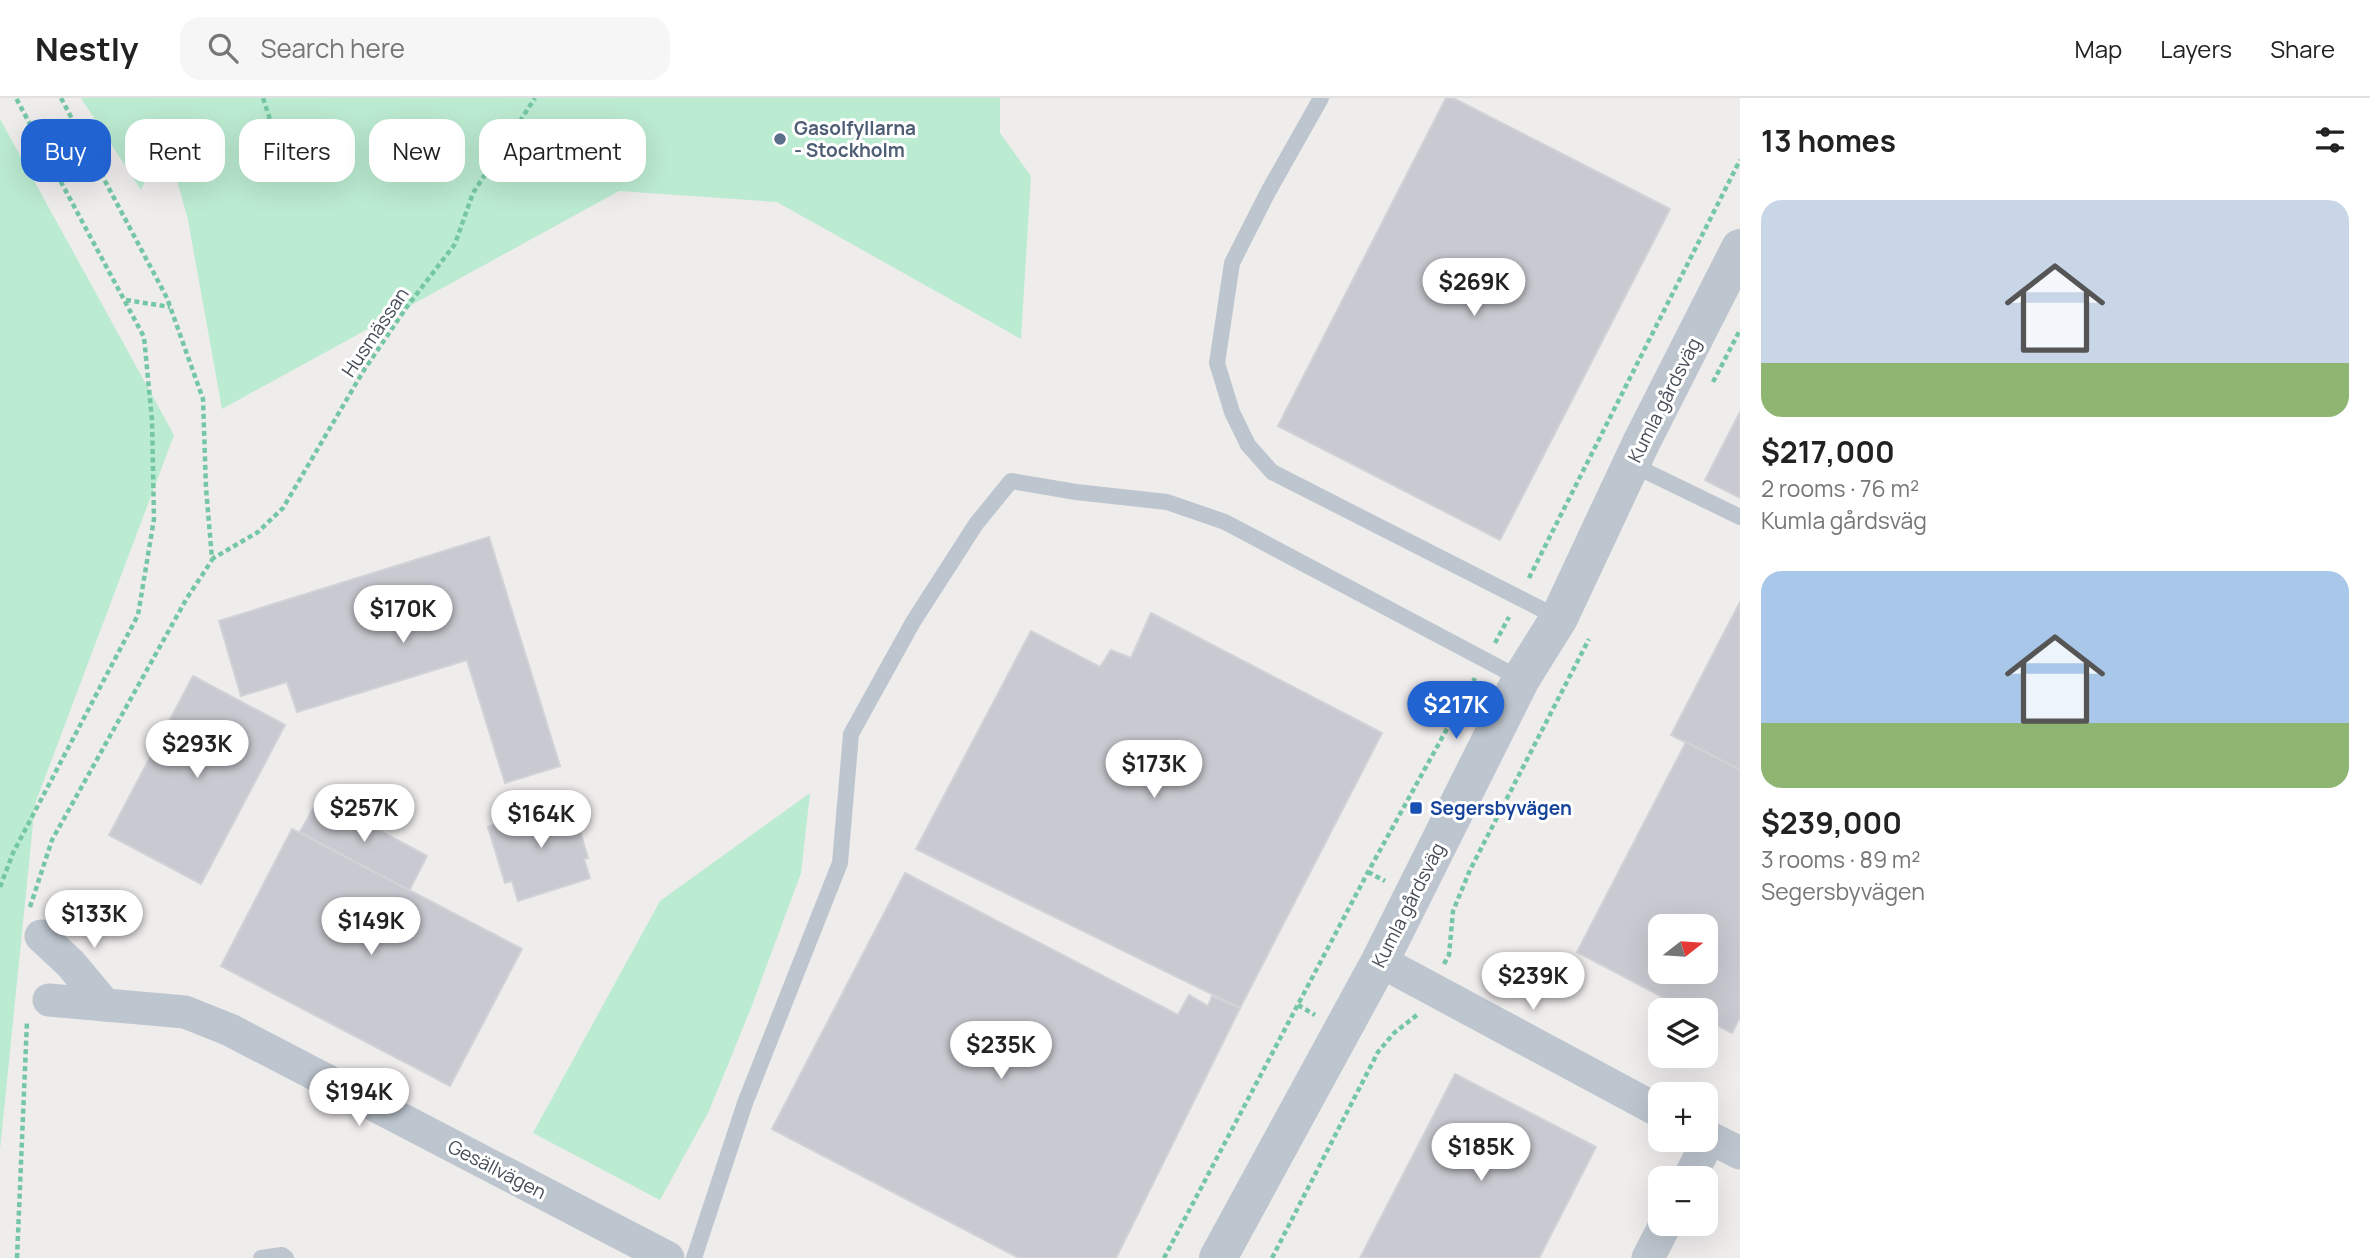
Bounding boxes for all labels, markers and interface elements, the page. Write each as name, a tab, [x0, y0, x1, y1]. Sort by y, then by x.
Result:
search box	[180, 17, 670, 80]
text: Nestly	[35, 26, 138, 71]
icon: search	[204, 29, 242, 67]
text: Search here	[260, 30, 405, 66]
text: Map	[2075, 32, 2122, 65]
text: Layers	[2160, 32, 2232, 65]
text: Share	[2270, 32, 2335, 65]
place label: Gasolfyllarna - Stockholm	[794, 115, 916, 163]
chip: Buy	[21, 119, 111, 182]
chip: Rent	[125, 119, 225, 182]
chip: Filters	[239, 119, 355, 182]
chip: New	[369, 119, 465, 182]
chip: Apartment	[479, 119, 646, 182]
text: 13 homes	[1761, 120, 1896, 161]
icon: filters	[2311, 121, 2349, 159]
marker: Gasolfyllarna - Stockholm	[772, 131, 788, 147]
icon: home	[1992, 245, 2118, 371]
pin: $269K	[1425, 258, 1523, 318]
text: $269K	[1438, 265, 1510, 297]
street label: Husmässan	[335, 282, 415, 382]
street label: Kumla gårdsväg	[1621, 333, 1707, 467]
text: $217,000	[1761, 431, 1895, 472]
text: 2 rooms · 76 m²	[1761, 472, 1919, 504]
text: Kumla gårdsväg	[1761, 504, 1927, 536]
pin: $170K	[354, 586, 452, 645]
text: $170K	[370, 592, 436, 624]
icon: home	[1992, 616, 2118, 742]
pin: $217K	[1407, 682, 1505, 741]
text: $217K	[1423, 688, 1489, 720]
pin: $293K	[148, 720, 246, 780]
text: $293K	[162, 727, 232, 759]
pin: $173K	[1105, 740, 1203, 800]
text: $173K	[1121, 747, 1187, 779]
pin: $257K	[315, 784, 413, 844]
pin: $164K	[492, 790, 590, 850]
text: $257K	[330, 791, 398, 823]
place label: Segersbyvägen	[1430, 795, 1572, 821]
text: $164K	[507, 797, 575, 829]
marker: Segersbyvägen	[1408, 800, 1424, 816]
text: $239,000	[1761, 802, 1902, 843]
street label: Kumla gårdsväg	[1365, 838, 1451, 972]
text: 3 rooms · 89 m²	[1761, 843, 1921, 875]
text: Segersbyvägen	[1761, 875, 1925, 907]
pin: $133K	[45, 890, 143, 950]
text: $133K	[61, 897, 127, 929]
pin: $149K	[322, 898, 420, 957]
text: $149K	[337, 904, 405, 936]
north arrow	[1648, 914, 1718, 984]
map controls	[1648, 914, 1718, 1236]
pin: $239K	[1484, 953, 1582, 1012]
text: $239K	[1498, 959, 1568, 991]
button: layers	[1648, 998, 1718, 1068]
pin: $235K	[952, 1021, 1050, 1081]
text: $235K	[966, 1028, 1036, 1060]
pin: $194K	[310, 1068, 408, 1128]
text: $194K	[325, 1075, 393, 1107]
button: +	[1648, 1082, 1718, 1152]
pin: $185K	[1432, 1124, 1530, 1183]
text: $185K	[1448, 1130, 1514, 1162]
street label: Gesällvägen	[443, 1133, 551, 1205]
button: −	[1648, 1166, 1718, 1236]

